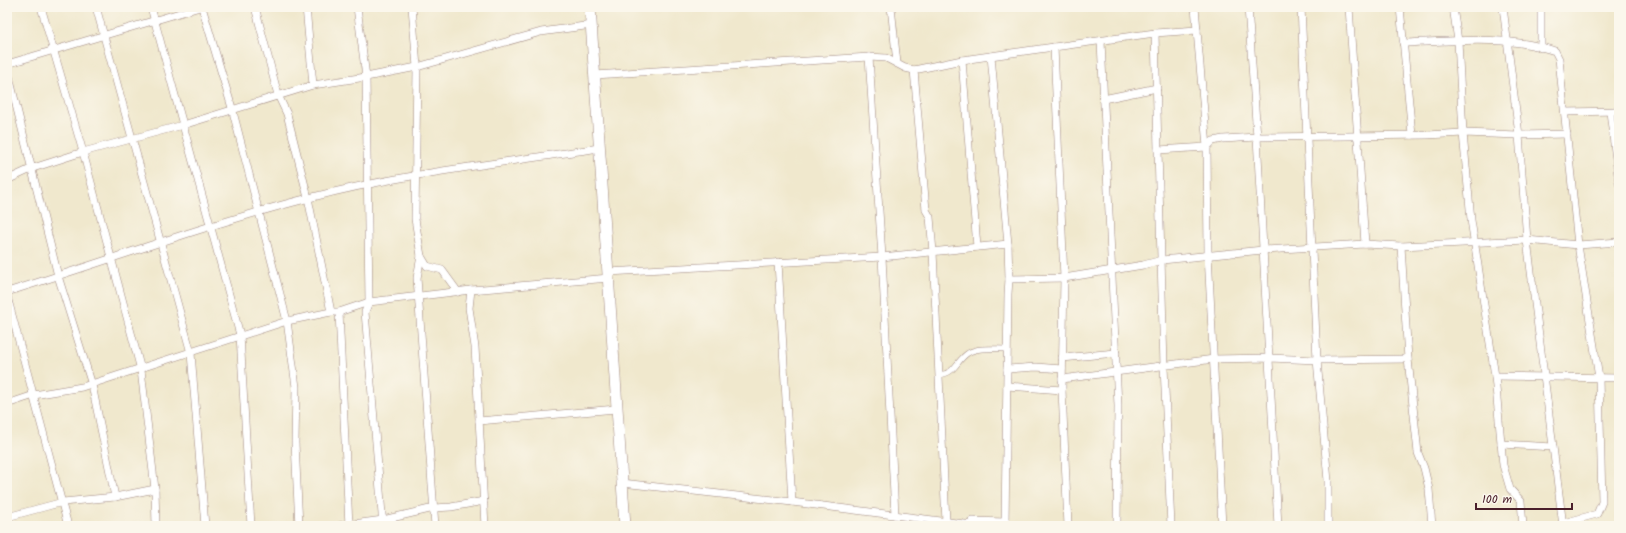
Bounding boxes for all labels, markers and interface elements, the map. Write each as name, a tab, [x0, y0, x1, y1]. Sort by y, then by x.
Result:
scale bar	[1476, 485, 1572, 511]
text: 100 m	[1482, 490, 1513, 509]

